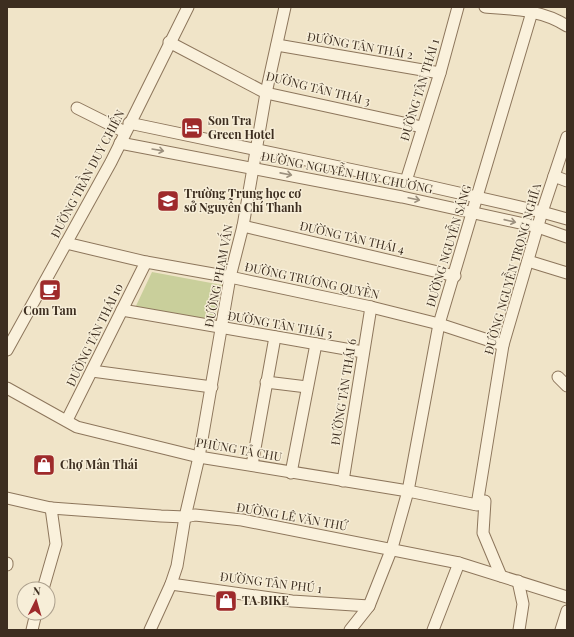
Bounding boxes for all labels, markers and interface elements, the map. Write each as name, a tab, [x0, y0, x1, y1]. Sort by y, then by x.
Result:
street label: ĐƯỜNG TÂN THÁI 2	[306, 28, 415, 62]
street label: ĐƯỜNG TÂN THÁI 1	[396, 36, 442, 143]
street label: ĐƯỜNG TÂN THÁI 3	[264, 67, 372, 109]
street label: ĐƯỜNG TRẦN DUY CHIẾN	[46, 106, 128, 240]
place label: Son Tra Green Hotel	[208, 112, 275, 142]
hotel icon: Son Tra Green Hotel	[179, 115, 205, 141]
one-way arrow	[151, 146, 164, 154]
street label: ĐƯỜNG NGUYỄN HUY CHƯƠNG	[260, 148, 435, 197]
one-way arrow	[279, 170, 292, 178]
street label: ĐƯỜNG NGUYỄN TRỌNG NGHĨA	[480, 181, 544, 356]
street label: ĐƯỜNG NGUYỄN SÁNG	[422, 182, 474, 309]
place label: Trường Trung học cơ sở Nguyễn Chí Thanh	[184, 185, 303, 215]
school or university icon: Trường Trung học cơ sở Nguyễn Chí Thanh	[155, 188, 181, 214]
one-way arrow	[407, 196, 420, 204]
street label: ĐƯỜNG TÂN THÁI 4	[298, 217, 406, 257]
one-way arrow	[504, 218, 517, 226]
street label: ĐƯỜNG PHẠM VẤN	[199, 222, 236, 329]
street label: ĐƯỜNG TRƯƠNG QUYỀN	[243, 257, 382, 302]
cafe icon: Com Tam	[37, 277, 63, 303]
street label: ĐƯỜNG TÂN THÁI 10	[62, 280, 126, 389]
place label: Com Tam	[23, 302, 77, 318]
street label: ĐƯỜNG TÂN THÁI 5	[226, 307, 334, 341]
street label: ĐƯỜNG TÂN THÁI 6	[327, 337, 359, 446]
street label: PHÙNG TẢ CHU	[195, 434, 283, 464]
shop icon: Chợ Mân Thái	[31, 452, 57, 478]
place label: Chợ Mân Thái	[60, 456, 138, 472]
street label: ĐƯỜNG LÊ VĂN THỨ	[235, 498, 350, 534]
street label: ĐƯỜNG TÂN PHÚ 1	[219, 568, 324, 596]
north arrow	[16, 581, 56, 621]
text: N	[32, 583, 42, 598]
shop icon: TA BIKE	[213, 588, 239, 614]
place label: TA BIKE	[242, 592, 289, 608]

